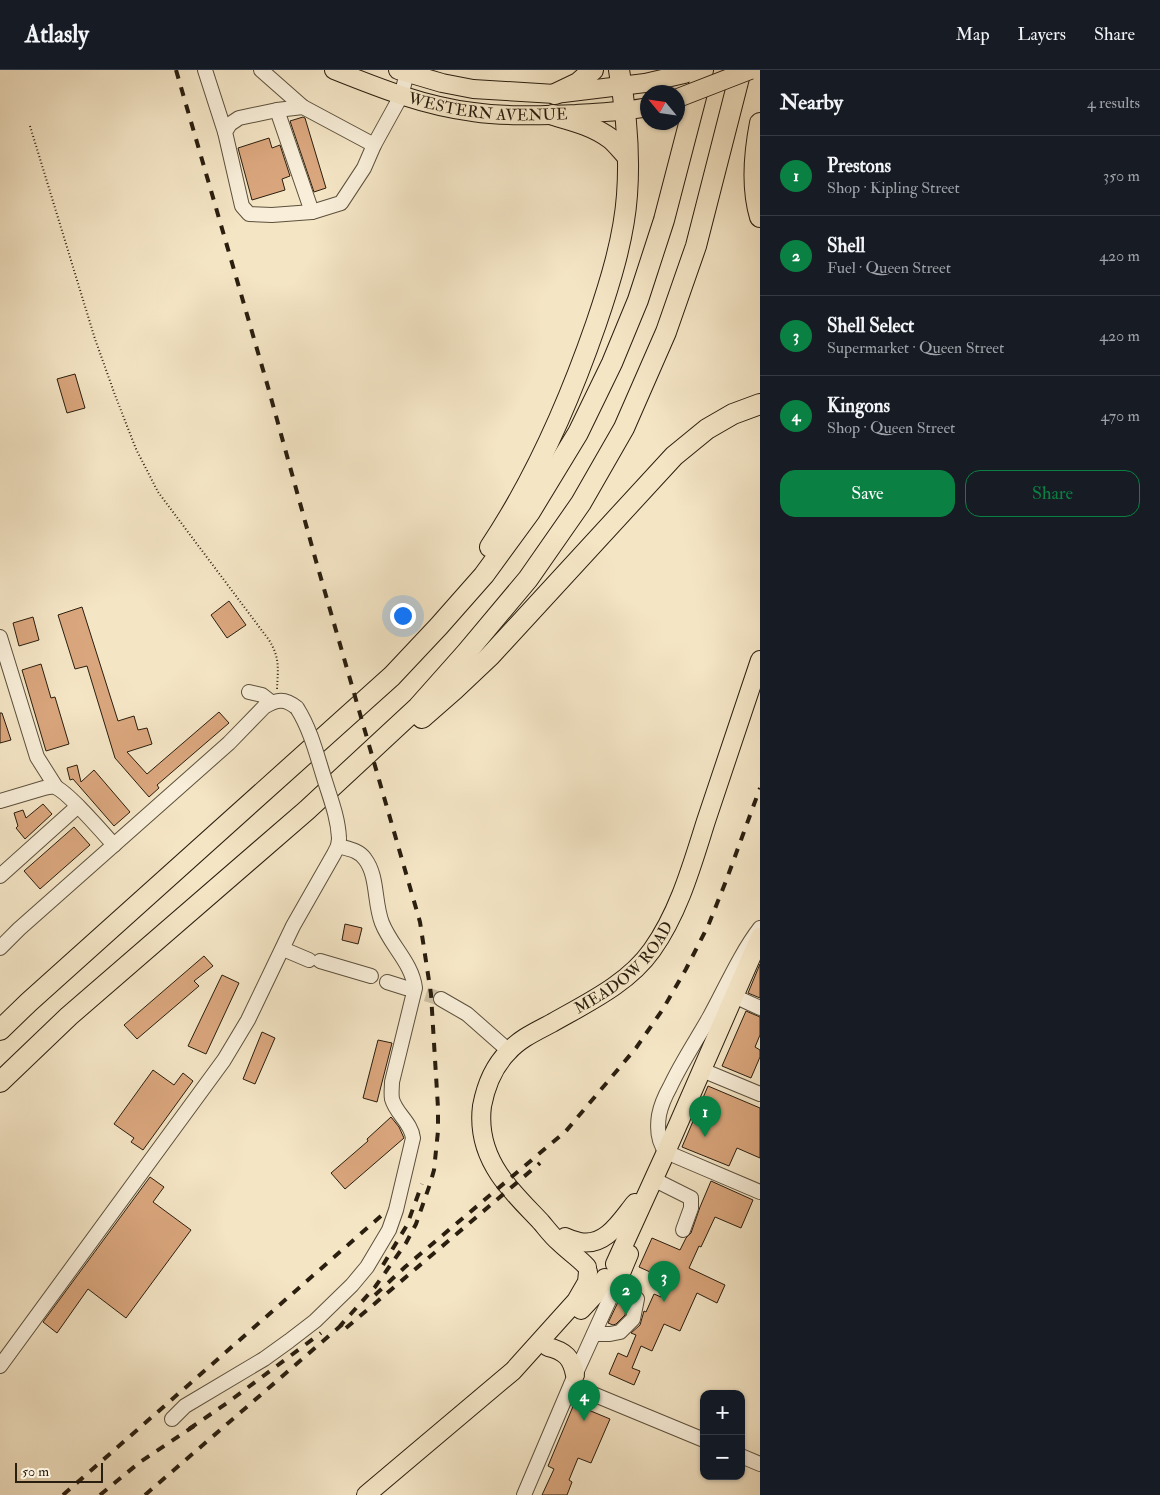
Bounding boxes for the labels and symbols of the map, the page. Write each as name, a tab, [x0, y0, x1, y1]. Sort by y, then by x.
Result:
north arrow	[640, 85, 685, 130]
street label: WESTERN AVENUE	[405, 88, 568, 125]
your location	[390, 603, 416, 629]
street label: MEADOW ROAD	[571, 918, 677, 1018]
pin: 1	[689, 1096, 721, 1137]
pin: 3	[648, 1261, 680, 1302]
pin: 2	[610, 1274, 642, 1315]
pin: 4	[568, 1380, 600, 1421]
scale bar	[15, 1460, 102, 1483]

